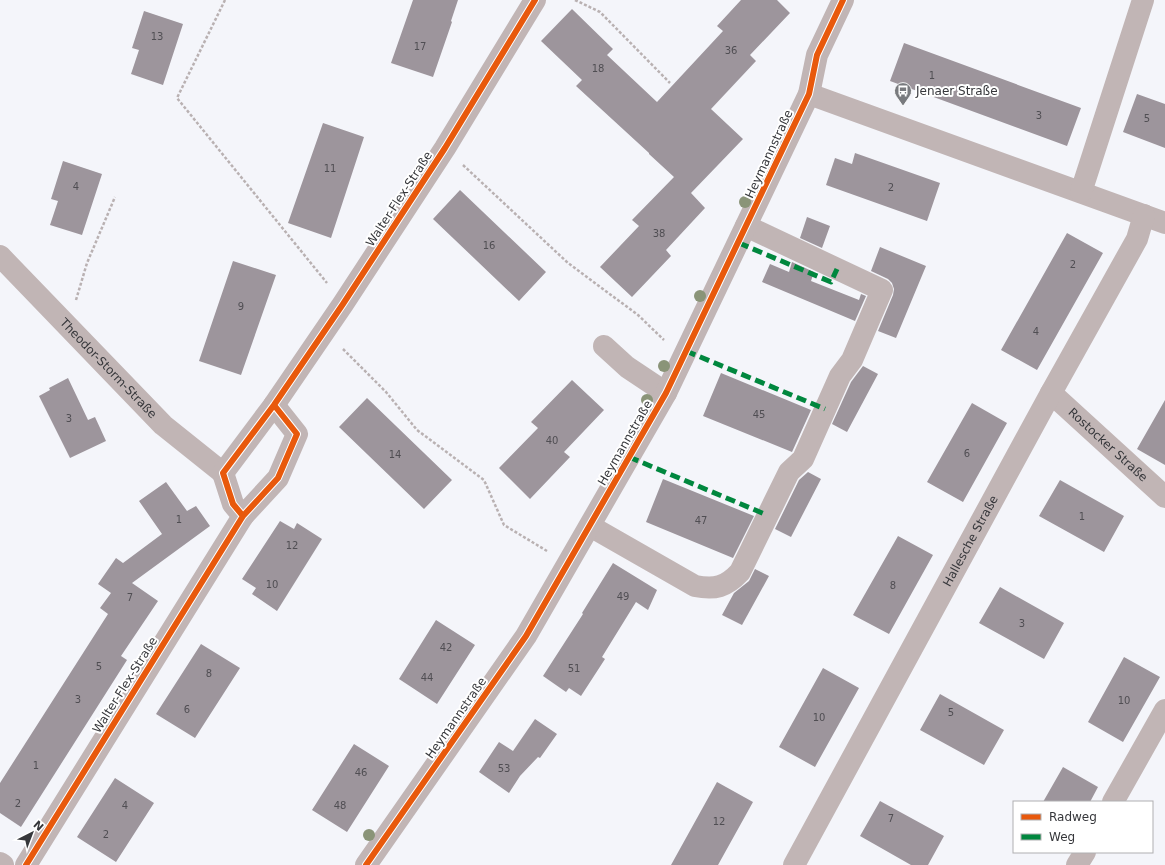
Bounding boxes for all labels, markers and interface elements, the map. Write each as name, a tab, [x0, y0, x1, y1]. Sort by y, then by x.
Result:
house number: 13	[151, 31, 163, 42]
house number: 17	[414, 41, 426, 52]
house number: 36	[725, 45, 737, 56]
house number: 18	[592, 63, 604, 74]
house number: 1	[929, 70, 935, 81]
bus stop icon: Jenaer Straße	[893, 81, 913, 106]
place label: Jenaer Straße	[915, 84, 998, 98]
street label: Heymannstraße	[742, 108, 796, 200]
house number: 3	[1036, 110, 1042, 121]
house number: 5	[1144, 113, 1150, 124]
street label: Walter-Flex-Straße	[363, 149, 435, 249]
house number: 11	[324, 163, 336, 174]
house number: 4	[73, 181, 79, 192]
house number: 2	[888, 182, 894, 193]
house number: 38	[653, 228, 665, 239]
house number: 16	[483, 240, 495, 251]
house number: 2	[1070, 259, 1076, 270]
house number: 9	[238, 301, 244, 312]
street label: Theodor-Storm-Straße	[56, 315, 160, 421]
house number: 4	[1033, 326, 1039, 337]
street label: Heymannstraße	[595, 398, 655, 488]
street label: Rostocker Straße	[1065, 405, 1150, 485]
house number: 45	[753, 409, 765, 420]
house number: 3	[66, 413, 72, 424]
house number: 40	[546, 435, 558, 446]
house number: 6	[964, 448, 970, 459]
house number: 14	[389, 449, 401, 460]
street label: Hallesche Straße	[940, 493, 1001, 589]
house number: 1	[1079, 511, 1085, 522]
house number: 1	[176, 514, 182, 525]
house number: 47	[695, 515, 707, 526]
house number: 12	[286, 540, 298, 551]
house number: 10	[266, 579, 278, 590]
house number: 8	[890, 580, 896, 591]
house number: 49	[617, 591, 629, 602]
house number: 7	[127, 592, 133, 603]
house number: 3	[1019, 618, 1025, 629]
street label: Walter-Flex-Straße	[90, 634, 160, 736]
house number: 42	[440, 642, 452, 653]
house number: 5	[96, 661, 102, 672]
house number: 51	[568, 663, 580, 674]
house number: 8	[206, 668, 212, 679]
house number: 44	[421, 672, 433, 683]
street label: Heymannstraße	[423, 675, 489, 761]
house number: 3	[75, 694, 81, 705]
house number: 10	[1118, 695, 1130, 706]
house number: 6	[184, 704, 190, 715]
house number: 5	[948, 707, 954, 718]
house number: 10	[813, 712, 825, 723]
house number: 1	[33, 760, 39, 771]
house number: 53	[498, 763, 510, 774]
house number: 46	[355, 767, 367, 778]
house number: 2	[15, 798, 21, 809]
house number: 4	[122, 800, 128, 811]
house number: 48	[334, 800, 346, 811]
legend	[1013, 801, 1153, 853]
text: Radweg	[1049, 810, 1097, 824]
north arrow	[12, 813, 52, 853]
house number: 7	[888, 813, 894, 824]
house number: 12	[713, 816, 725, 827]
text: N	[31, 818, 46, 834]
house number: 2	[103, 829, 109, 840]
text: Weg	[1049, 830, 1075, 844]

